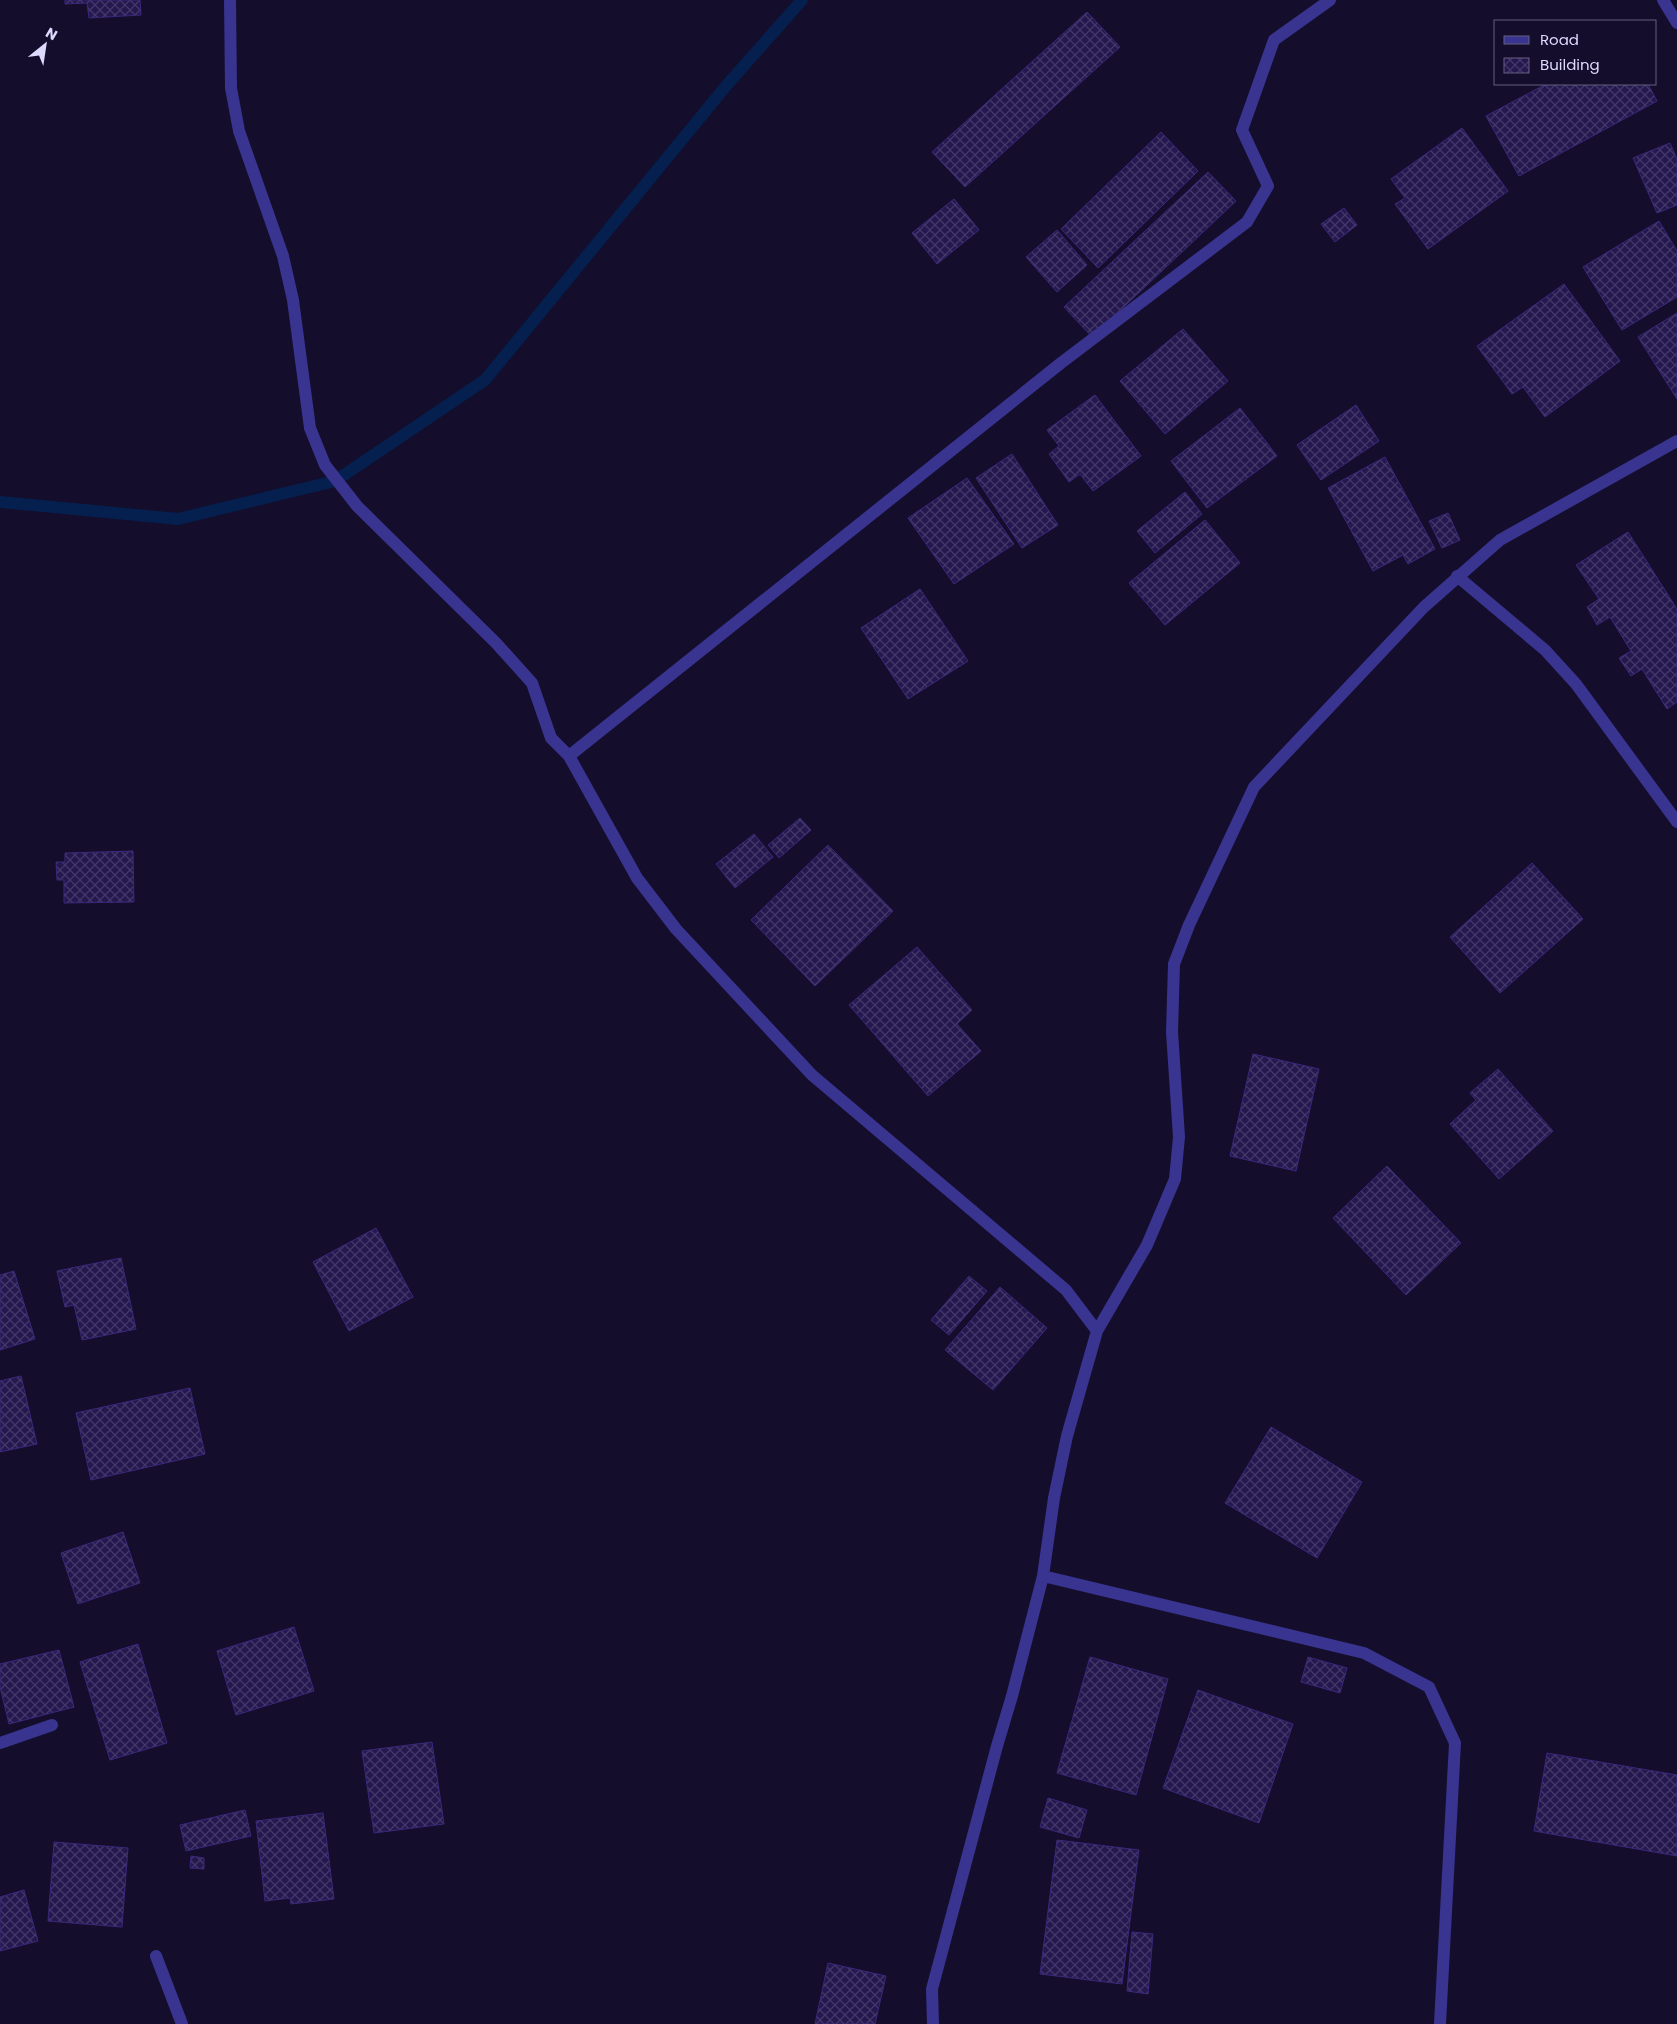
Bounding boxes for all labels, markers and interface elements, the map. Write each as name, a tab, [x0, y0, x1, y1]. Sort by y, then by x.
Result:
north arrow	[20, 20, 70, 70]
legend	[1494, 20, 1657, 85]
text: N	[42, 22, 61, 45]
text: Road	[1540, 29, 1579, 50]
text: Building	[1540, 54, 1600, 75]

